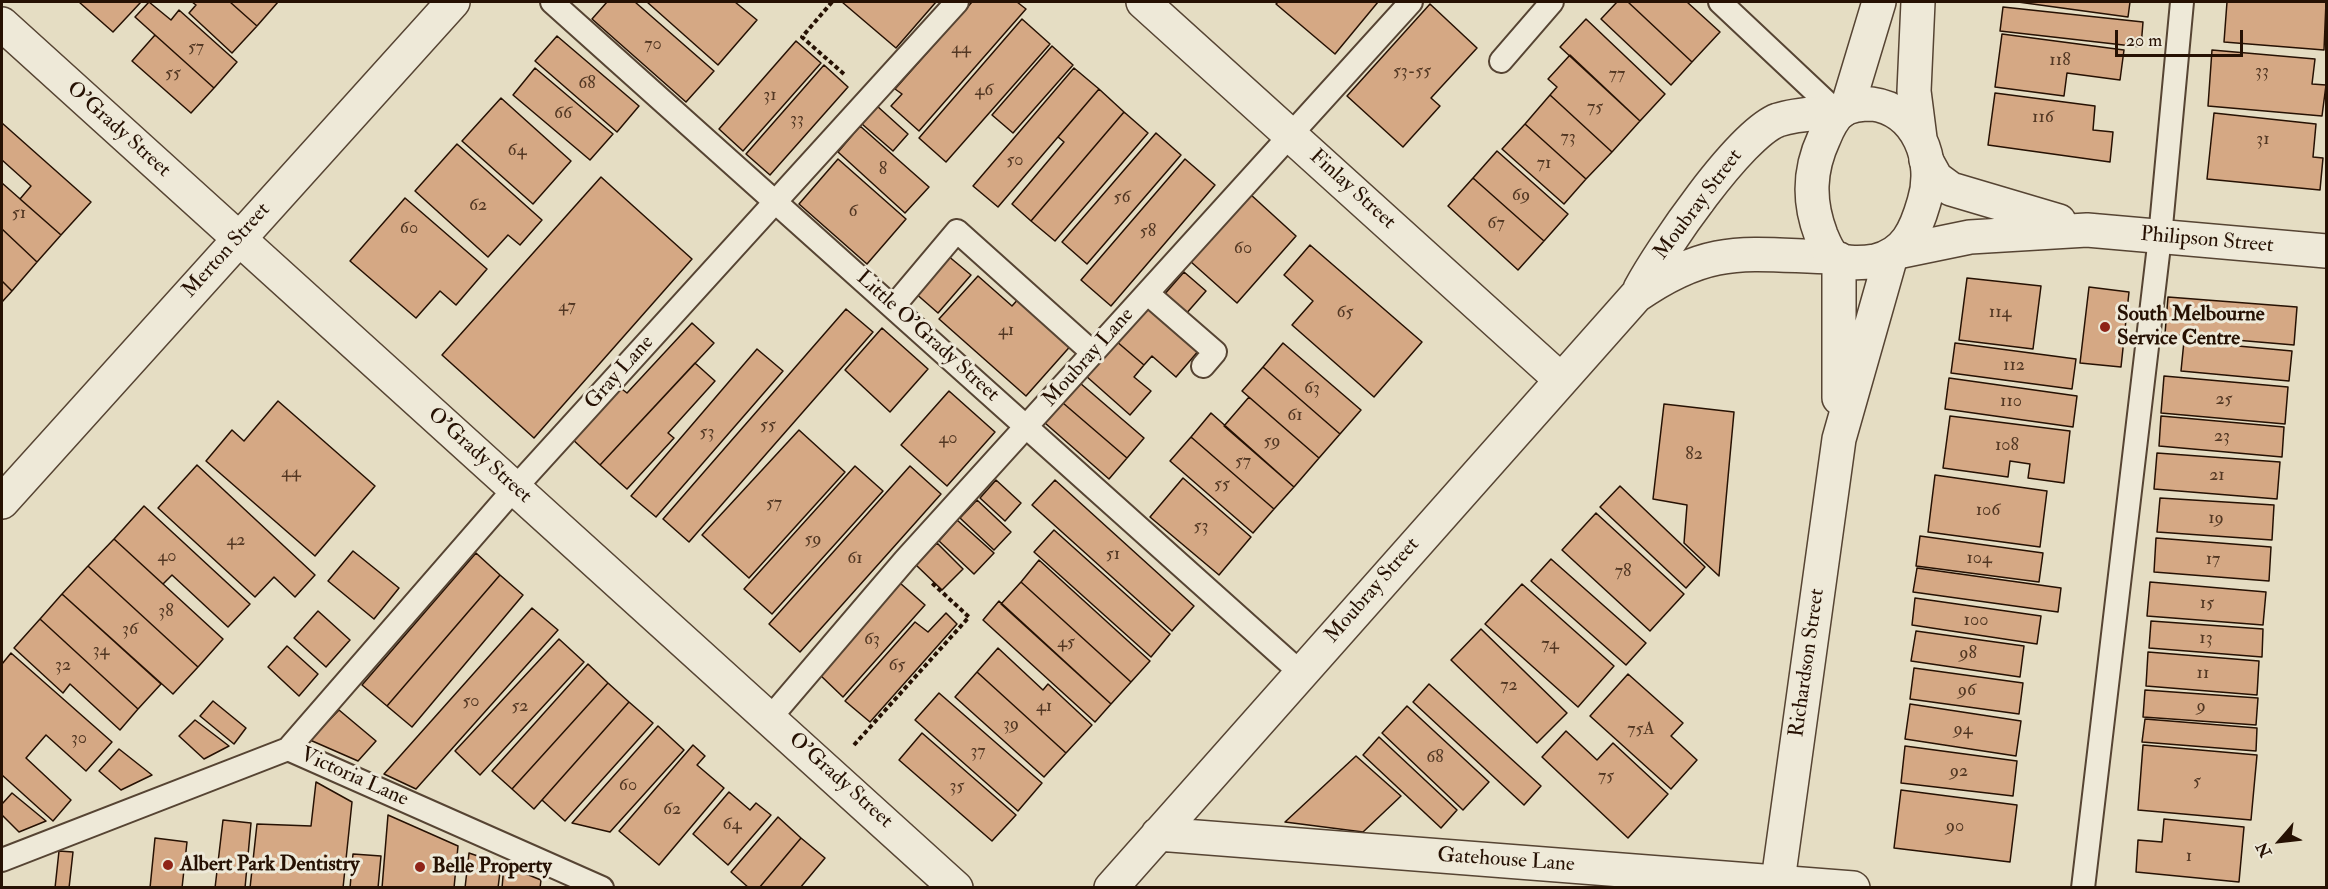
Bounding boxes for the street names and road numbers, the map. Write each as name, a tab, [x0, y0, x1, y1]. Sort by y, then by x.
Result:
street label: O'Grady Street	[61, 77, 175, 183]
street label: Finlay Street	[1304, 145, 1400, 235]
street label: Moubray Street	[1649, 145, 1749, 265]
street label: Merton Street	[178, 198, 276, 304]
street label: Philipson Street	[2139, 223, 2275, 259]
street label: Little O'Grady Street	[850, 266, 1004, 408]
street label: Moubray Lane	[1038, 303, 1140, 413]
street label: Gray Lane	[580, 331, 660, 415]
street label: O'Grady Street	[422, 403, 536, 509]
street label: Moubray Street	[1320, 533, 1426, 649]
street label: Richardson Street	[1785, 587, 1831, 739]
street label: O'Grady Street	[783, 728, 897, 834]
street label: Victoria Lane	[296, 743, 412, 813]
street label: Gatehouse Lane	[1436, 844, 1576, 878]

